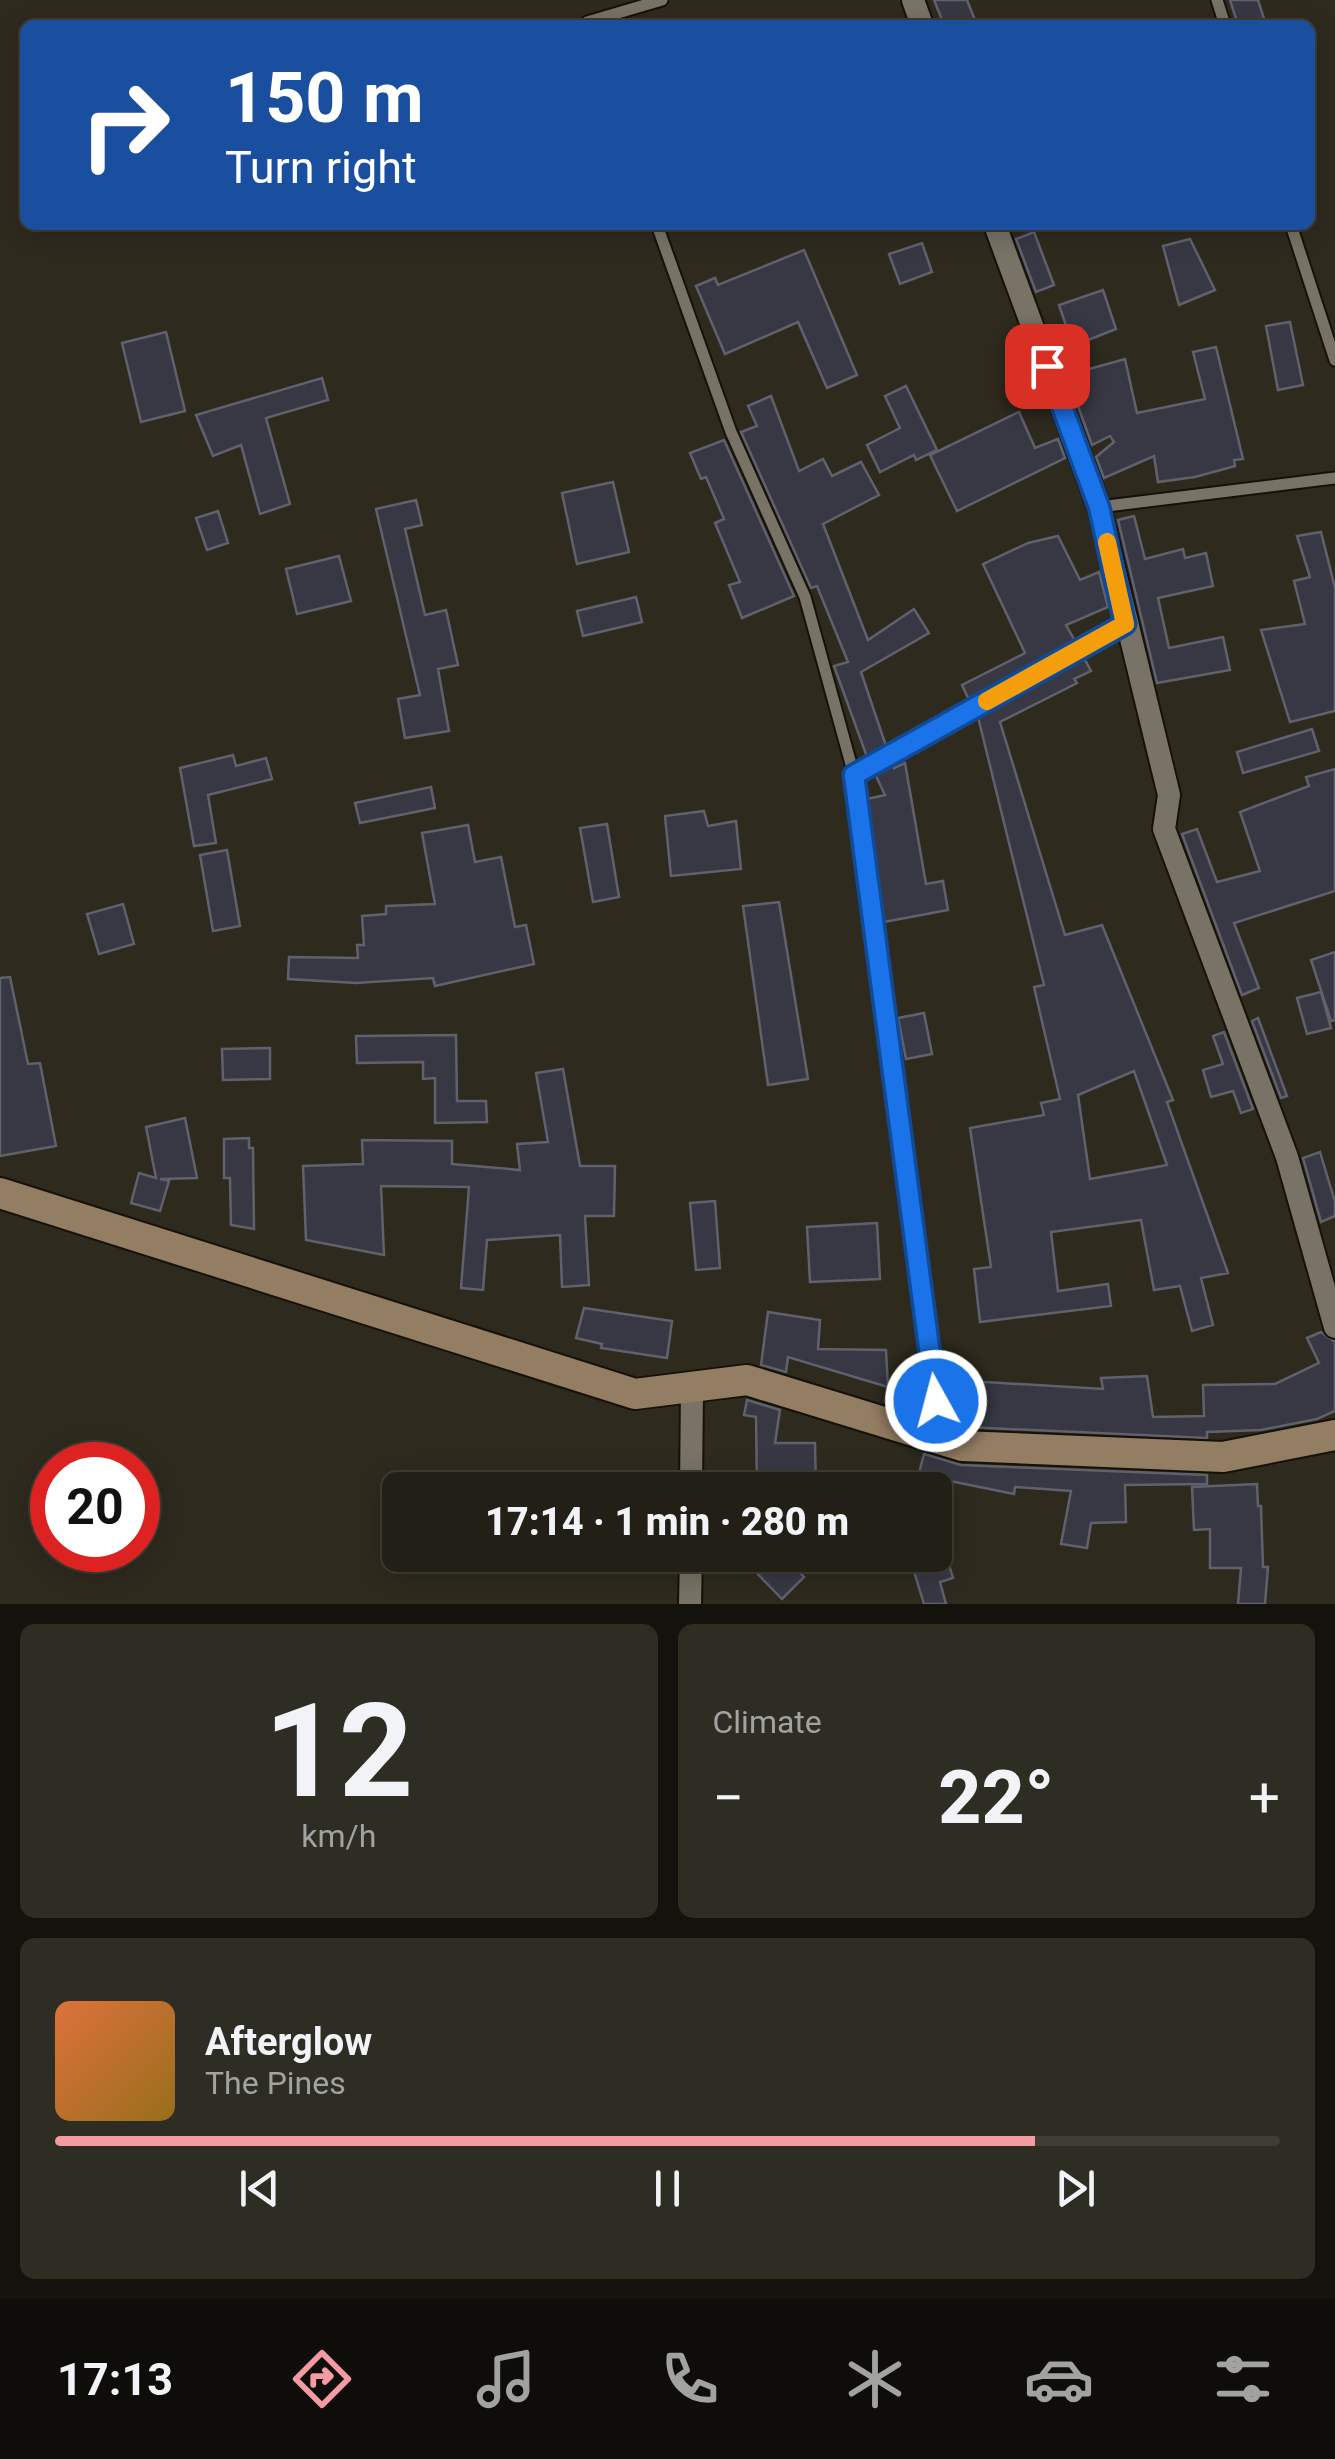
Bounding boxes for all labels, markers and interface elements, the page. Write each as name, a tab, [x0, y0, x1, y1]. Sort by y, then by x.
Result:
text: 150 m	[225, 57, 424, 139]
icon: right	[60, 60, 190, 190]
text: Turn right	[225, 141, 417, 194]
pin	[1005, 324, 1090, 409]
icon: arrive	[1020, 339, 1075, 394]
position arrow	[884, 1349, 988, 1453]
speed limit sign: 20	[30, 1442, 160, 1572]
text: 17:14 · 1 min · 280 m	[485, 1500, 849, 1544]
text: 12	[264, 1675, 413, 1828]
text: Climate	[713, 1703, 822, 1741]
text: 22°	[938, 1753, 1054, 1841]
text: −	[713, 1766, 744, 1830]
text: +	[1249, 1766, 1280, 1830]
text: km/h	[301, 1817, 376, 1855]
text: Afterglow	[205, 2020, 372, 2064]
text: The Pines	[205, 2064, 346, 2102]
icon: previous	[232, 2161, 287, 2216]
icon: pause	[640, 2161, 695, 2216]
icon: next	[1048, 2161, 1103, 2216]
icon: directions	[287, 2344, 357, 2414]
icon: music	[471, 2344, 541, 2414]
icon: phone	[655, 2344, 725, 2414]
icon: climate	[840, 2344, 910, 2414]
icon: car	[1024, 2344, 1094, 2414]
icon: filters	[1208, 2344, 1278, 2414]
text: 17:13	[57, 2353, 173, 2406]

